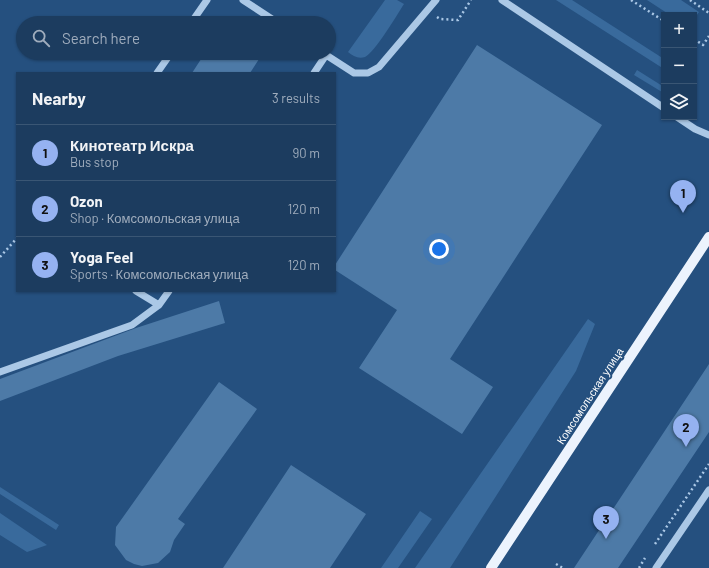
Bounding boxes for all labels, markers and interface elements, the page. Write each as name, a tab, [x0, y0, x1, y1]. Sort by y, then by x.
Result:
map controls	[661, 12, 697, 120]
button: +	[661, 12, 697, 48]
search box	[16, 16, 336, 60]
icon: search	[30, 27, 52, 49]
text: Search here	[62, 29, 140, 47]
button: −	[661, 48, 697, 84]
button: layers	[661, 84, 697, 120]
text: Nearby	[32, 88, 86, 108]
text: 3 results	[272, 90, 320, 106]
text: Кинотеатр Искра	[70, 136, 194, 154]
text: 1	[43, 145, 47, 161]
text: 90 m	[293, 145, 320, 161]
text: Bus stop	[70, 154, 119, 170]
pin: 1	[670, 180, 696, 213]
text: Ozon	[70, 192, 103, 210]
text: 2	[41, 201, 49, 217]
text: 120 m	[288, 201, 320, 217]
text: Shop · Комсомольская улица	[70, 210, 240, 226]
your location	[429, 239, 449, 259]
text: Yoga Feel	[70, 248, 133, 266]
text: 3	[41, 257, 49, 273]
text: 120 m	[288, 257, 320, 273]
text: Sports · Комсомольская улица	[70, 266, 249, 282]
street label: Комсомольская улица	[553, 344, 626, 446]
pin: 2	[673, 414, 699, 447]
pin: 3	[593, 506, 619, 539]

